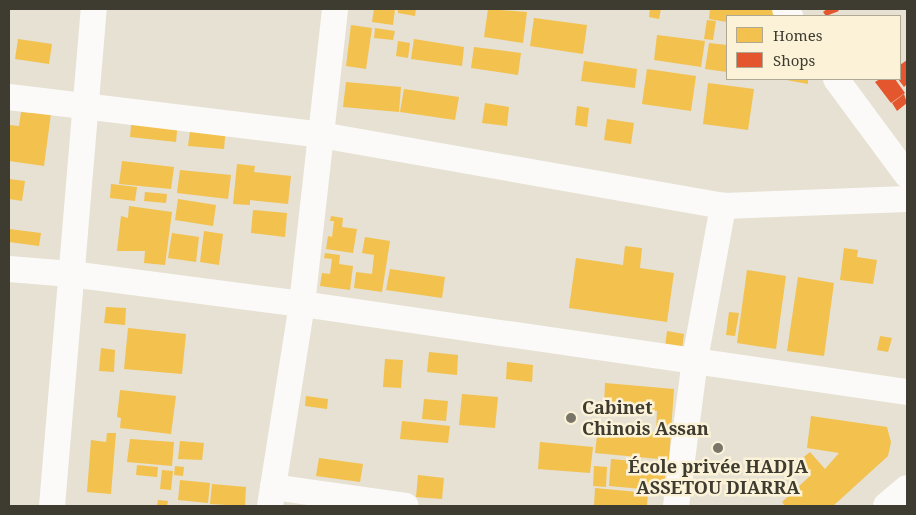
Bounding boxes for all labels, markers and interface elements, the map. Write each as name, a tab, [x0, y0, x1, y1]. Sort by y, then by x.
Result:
legend	[726, 15, 901, 80]
text: Homes	[773, 25, 823, 45]
text: Shops	[773, 50, 815, 70]
place label: Cabinet Chinois Assan	[582, 397, 709, 439]
marker: Cabinet Chinois Assan	[564, 411, 578, 425]
marker: École privée HADJA ASSETOU DIARRA	[712, 442, 724, 454]
place label: École privée HADJA ASSETOU DIARRA	[628, 456, 808, 498]

